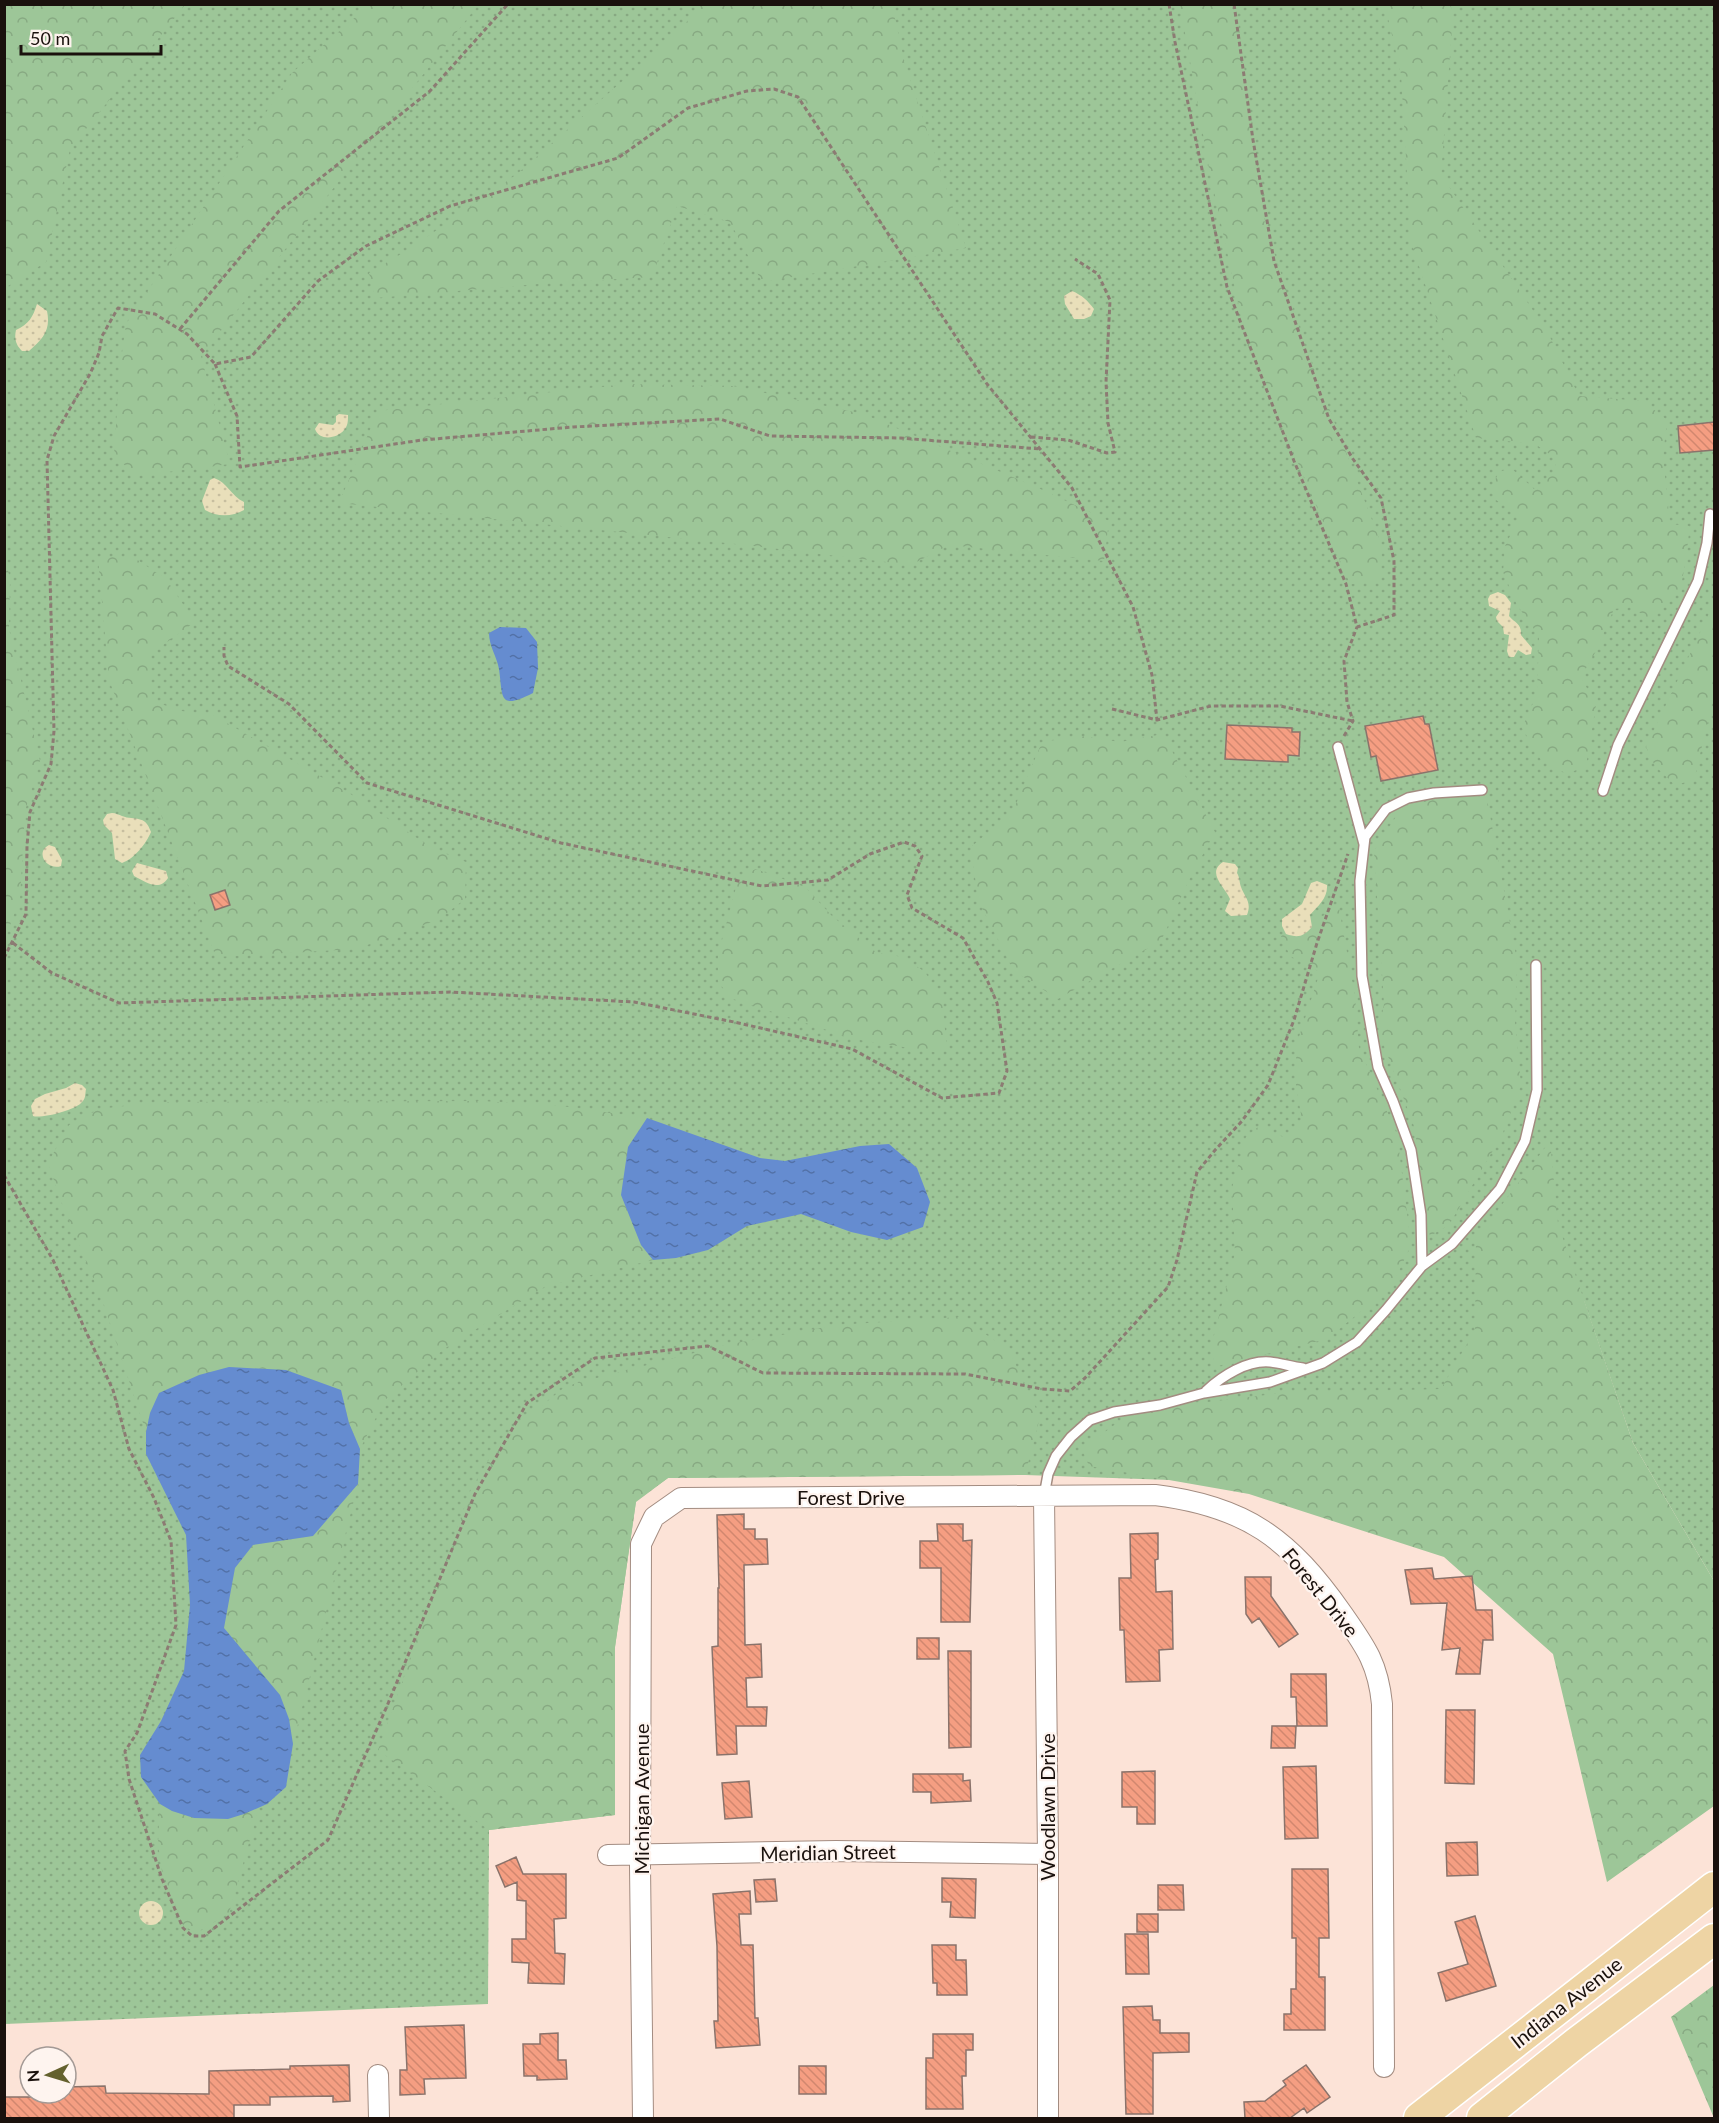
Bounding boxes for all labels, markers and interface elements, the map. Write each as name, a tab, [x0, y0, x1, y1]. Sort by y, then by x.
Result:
scale bar	[21, 18, 160, 56]
text: 50 m	[30, 27, 70, 49]
street label: Forest Drive	[797, 1485, 905, 1509]
street label: Forest Drive	[1278, 1543, 1364, 1641]
street label: Michigan Avenue	[629, 1724, 653, 1874]
street label: Woodlawn Drive	[1035, 1733, 1059, 1881]
street label: Meridian Street	[760, 1839, 896, 1865]
street label: Indiana Avenue	[1506, 1951, 1626, 2053]
north arrow	[18, 2045, 78, 2105]
text: N	[23, 2069, 42, 2083]

